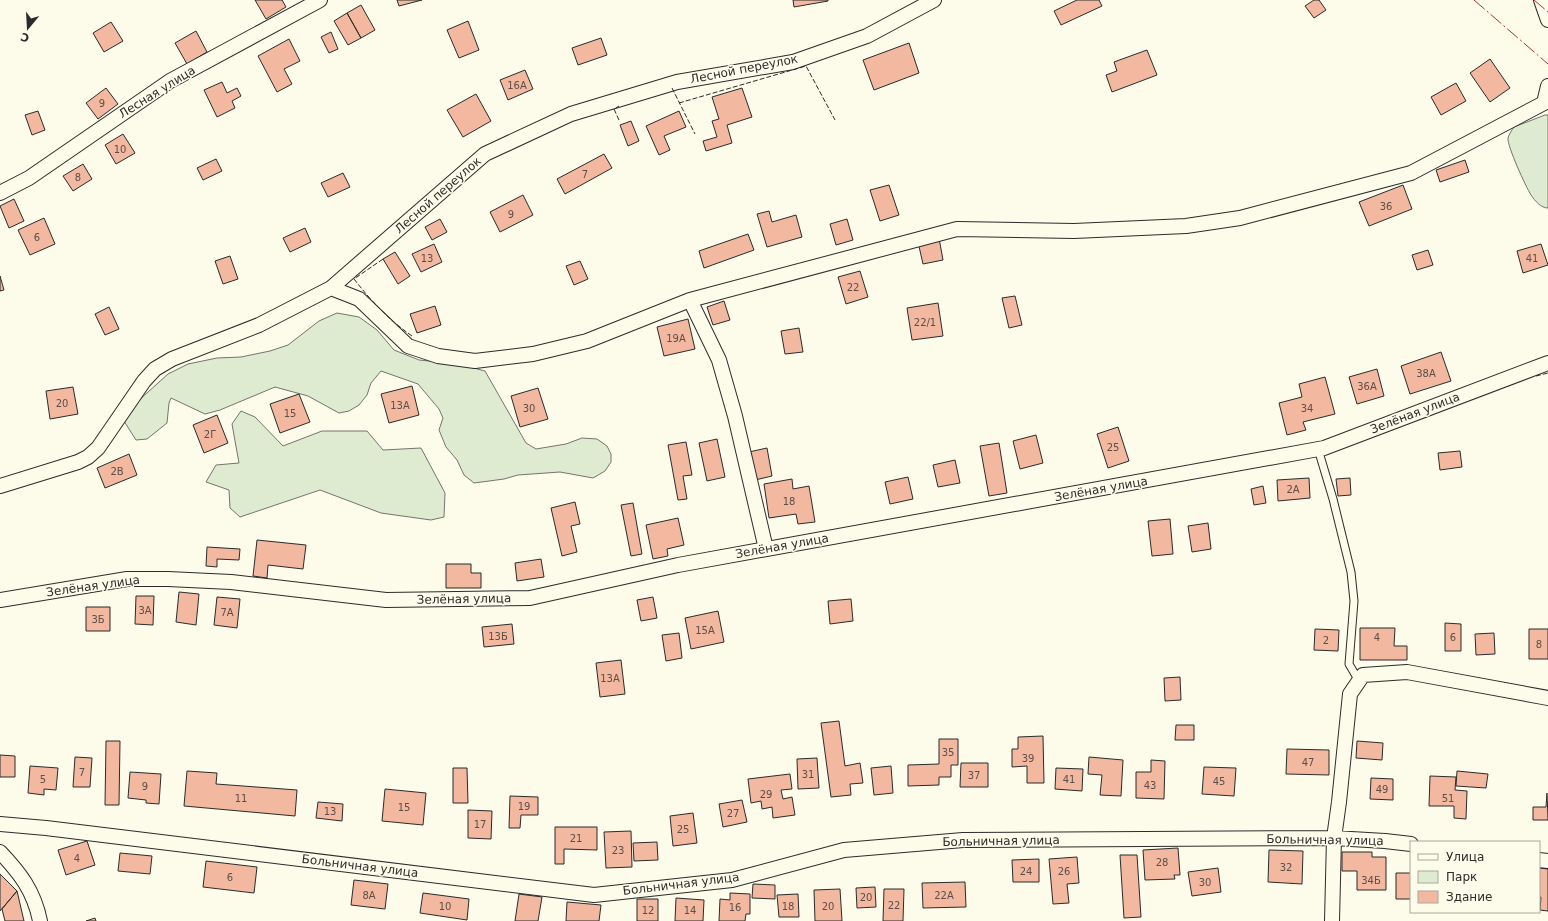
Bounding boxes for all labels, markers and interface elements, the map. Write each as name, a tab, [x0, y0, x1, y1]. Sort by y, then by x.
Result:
north arrow	[8, 8, 48, 48]
text: С	[19, 30, 31, 44]
street label: Лесной переулок	[689, 52, 799, 86]
street label: Лесная улица	[116, 63, 198, 121]
house number: 16А	[507, 80, 527, 91]
house number: 9	[99, 98, 105, 109]
house number: 10	[114, 144, 126, 155]
street label: Лесной переулок	[392, 154, 484, 236]
house number: 7	[582, 169, 588, 180]
house number: 8	[75, 172, 81, 183]
house number: 36	[1380, 201, 1392, 212]
house number: 9	[508, 209, 514, 220]
house number: 6	[34, 232, 40, 243]
house number: 13	[421, 253, 433, 264]
house number: 41	[1526, 253, 1538, 264]
house number: 22	[847, 282, 859, 293]
house number: 22/1	[914, 317, 936, 328]
house number: 19А	[666, 333, 686, 344]
house number: 38А	[1416, 368, 1436, 379]
house number: 36А	[1357, 381, 1377, 392]
street label: Зелёная улица	[1368, 390, 1462, 436]
house number: 20	[56, 398, 68, 409]
house number: 13А	[390, 400, 410, 411]
house number: 30	[523, 403, 535, 414]
house number: 34	[1301, 403, 1313, 414]
house number: 15	[284, 408, 296, 419]
house number: 2Г	[204, 429, 216, 440]
house number: 25	[1107, 442, 1119, 453]
house number: 2В	[110, 466, 124, 477]
street label: Зелёная улица	[1053, 474, 1149, 504]
house number: 2А	[1286, 484, 1300, 495]
house number: 18	[783, 496, 795, 507]
street label: Зелёная улица	[734, 531, 830, 561]
street label: Зелёная улица	[45, 572, 141, 600]
street label: Зелёная улица	[417, 591, 511, 607]
house number: 3А	[138, 605, 152, 616]
house number: 7А	[220, 607, 234, 618]
house number: 3Б	[91, 614, 105, 625]
house number: 15А	[695, 625, 715, 636]
house number: 13Б	[488, 631, 508, 642]
house number: 4	[1374, 632, 1380, 643]
house number: 6	[1450, 632, 1456, 643]
house number: 2	[1323, 635, 1329, 646]
house number: 8	[1536, 639, 1542, 650]
house number: 13А	[600, 673, 620, 684]
house number: 35	[942, 747, 954, 758]
house number: 39	[1022, 753, 1034, 764]
house number: 47	[1302, 757, 1314, 768]
house number: 7	[79, 767, 85, 778]
house number: 31	[802, 769, 814, 780]
house number: 37	[968, 770, 980, 781]
house number: 5	[40, 774, 46, 785]
house number: 41	[1063, 774, 1075, 785]
house number: 45	[1213, 776, 1225, 787]
house number: 43	[1144, 780, 1156, 791]
house number: 9	[142, 781, 148, 792]
house number: 49	[1376, 784, 1388, 795]
house number: 29	[760, 789, 772, 800]
house number: 11	[235, 793, 247, 804]
house number: 51	[1442, 793, 1454, 804]
house number: 19	[518, 801, 530, 812]
house number: 15	[398, 802, 410, 813]
house number: 13	[324, 806, 336, 817]
house number: 27	[727, 808, 739, 819]
house number: 17	[474, 819, 486, 830]
house number: 25	[677, 824, 689, 835]
street label: Больничная улица	[1266, 832, 1384, 848]
house number: 21	[570, 833, 582, 844]
street label: Больничная улица	[942, 833, 1060, 849]
legend	[1410, 841, 1540, 913]
house number: 23	[612, 845, 624, 856]
text: Улица	[1446, 850, 1484, 864]
street label: Больничная улица	[301, 852, 419, 880]
house number: 4	[74, 853, 80, 864]
house number: 28	[1156, 857, 1168, 868]
house number: 32	[1280, 862, 1292, 873]
house number: 24	[1020, 866, 1032, 877]
house number: 26	[1058, 866, 1070, 877]
street label: Больничная улица	[622, 870, 740, 898]
text: Парк	[1446, 870, 1477, 884]
house number: 6	[227, 872, 233, 883]
house number: 34Б	[1361, 875, 1381, 886]
house number: 30	[1199, 877, 1211, 888]
house number: 8А	[362, 890, 376, 901]
house number: 22А	[934, 890, 954, 901]
text: Здание	[1446, 890, 1492, 904]
house number: 20	[860, 892, 872, 903]
house number: 22	[888, 900, 900, 911]
house number: 10	[439, 901, 451, 912]
house number: 18	[782, 901, 794, 912]
house number: 20	[822, 901, 834, 912]
house number: 16	[729, 902, 741, 913]
house number: 12	[642, 905, 654, 916]
house number: 14	[684, 905, 696, 916]

